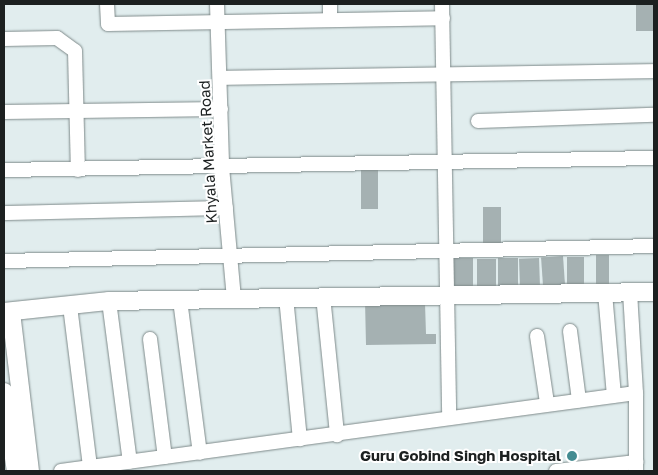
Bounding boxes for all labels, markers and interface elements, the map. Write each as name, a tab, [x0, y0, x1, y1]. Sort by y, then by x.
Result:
street label: Khyala Market Road	[195, 80, 221, 224]
place label: Guru Gobind Singh Hospital	[360, 447, 561, 465]
marker: Guru Gobind Singh Hospital	[565, 449, 579, 463]

